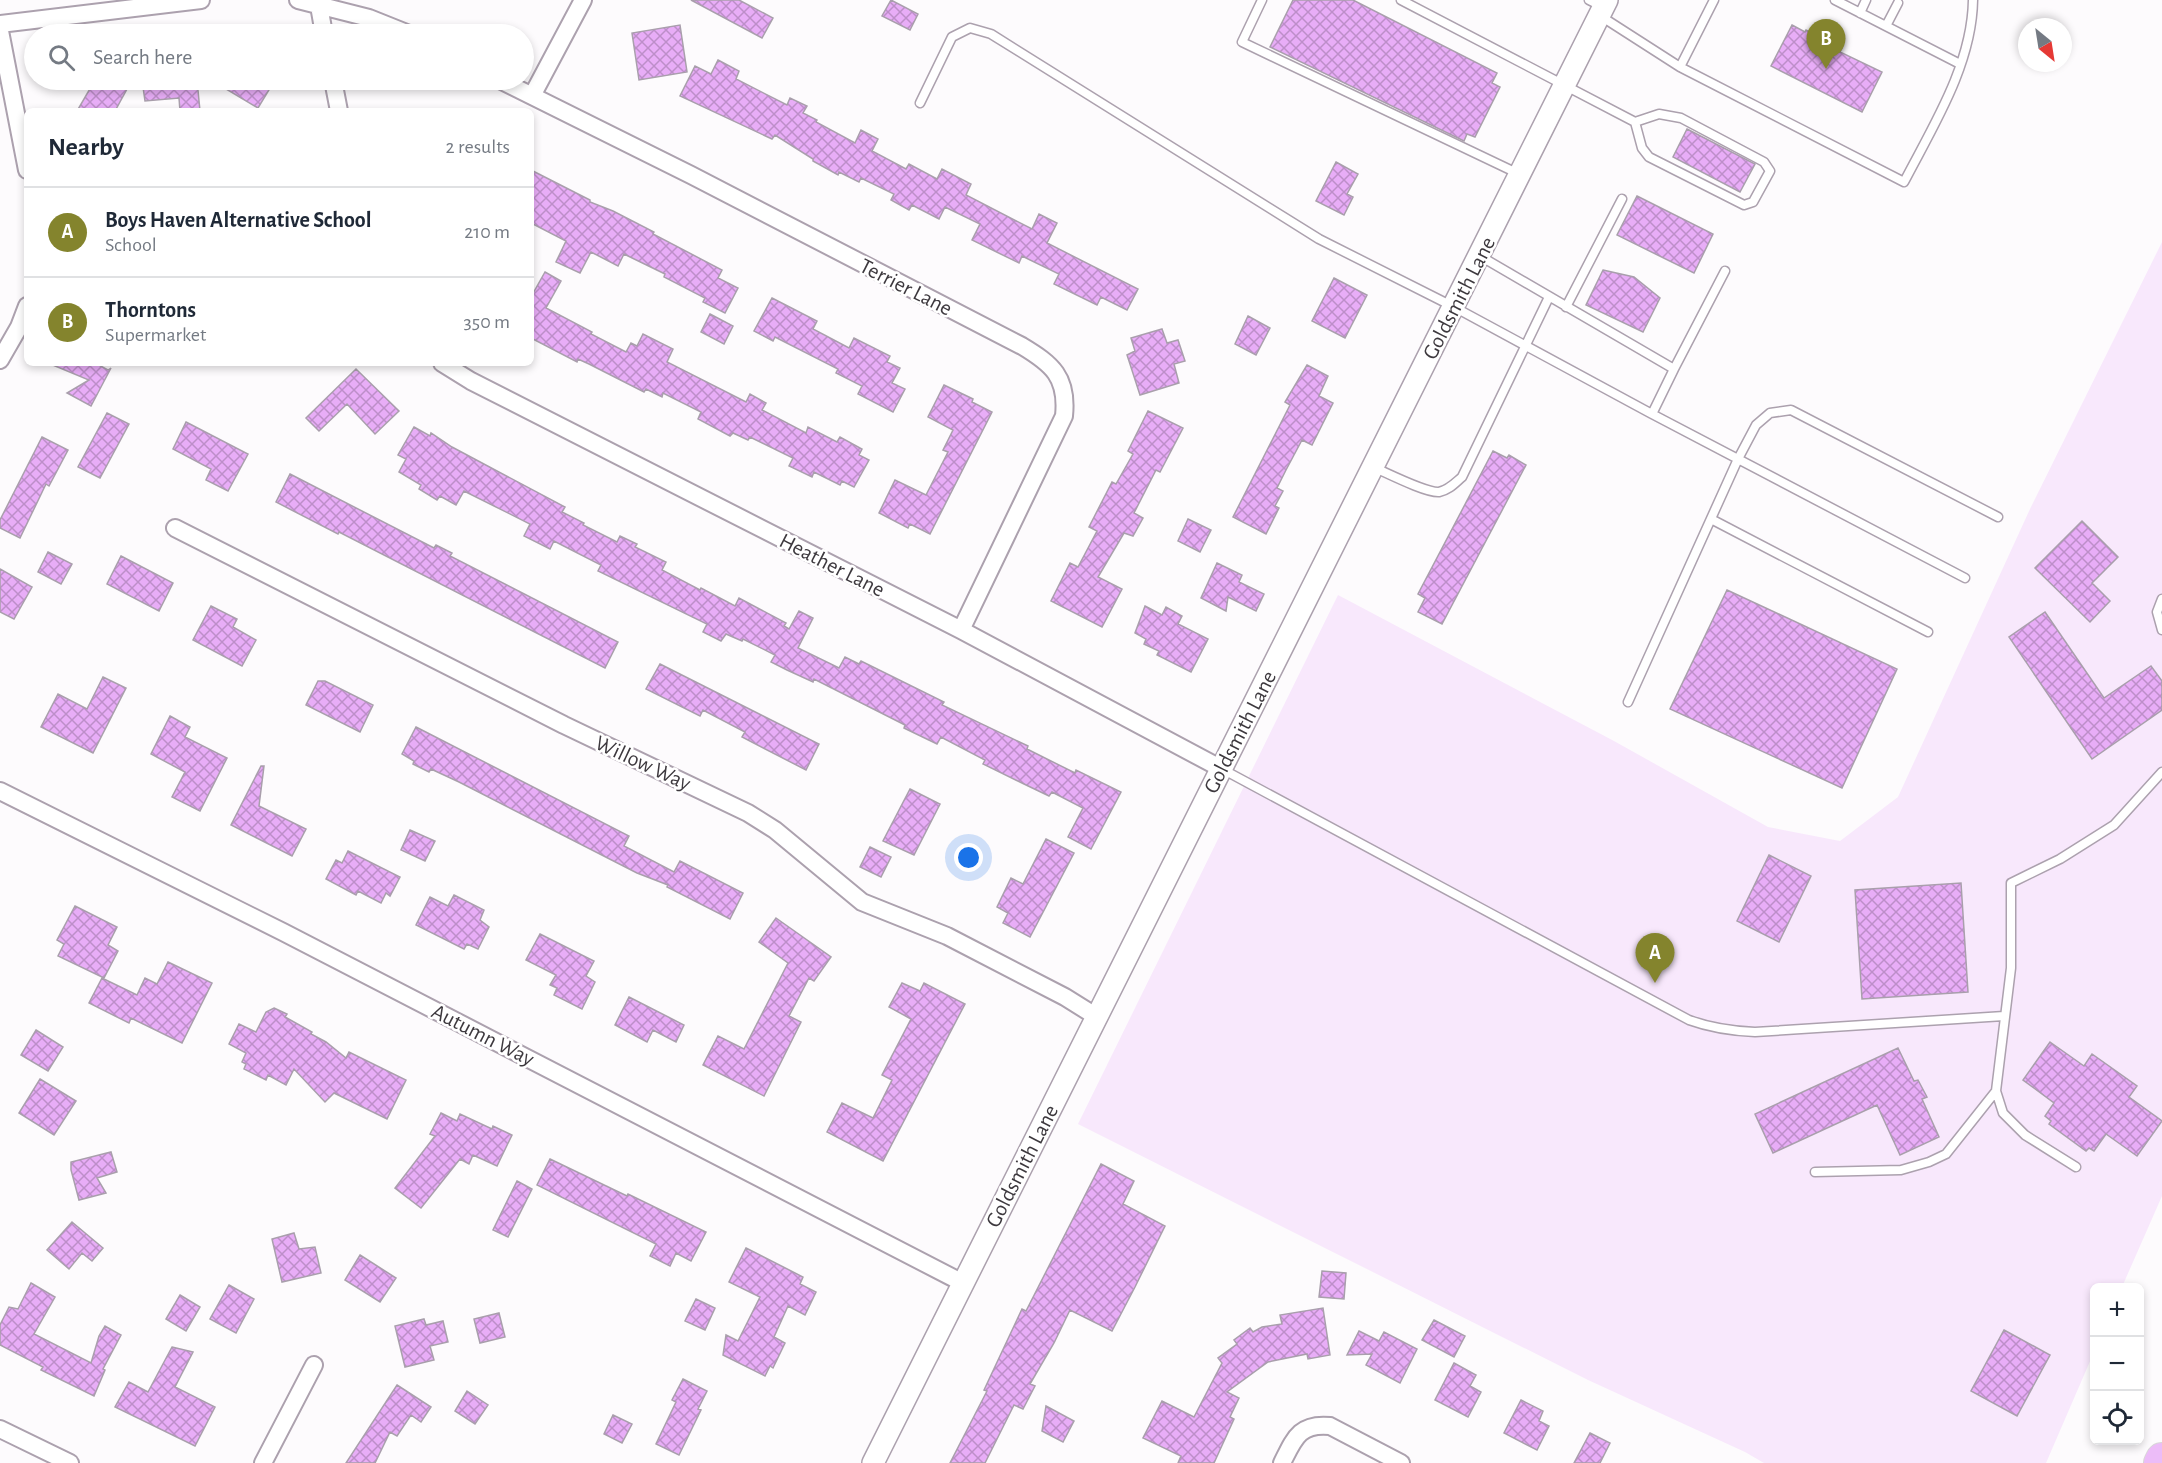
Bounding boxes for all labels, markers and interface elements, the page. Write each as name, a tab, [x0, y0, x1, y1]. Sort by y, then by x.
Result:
north arrow	[2018, 18, 2072, 72]
pin: B	[1806, 20, 1846, 69]
search box	[24, 24, 534, 90]
icon: search	[45, 41, 78, 74]
text: Search here	[93, 46, 192, 68]
text: Nearby	[48, 134, 124, 160]
text: 2 results	[446, 137, 510, 157]
text: Boys Haven Alternative School	[105, 209, 371, 231]
text: A	[62, 222, 74, 242]
text: 210 m	[464, 222, 510, 242]
street label: Goldsmith Lane	[1419, 233, 1499, 363]
text: School	[105, 235, 157, 255]
street label: Terrier Lane	[856, 254, 956, 320]
text: Thorntons	[105, 299, 196, 321]
text: B	[62, 312, 73, 332]
text: 350 m	[464, 312, 510, 332]
text: Supermarket	[105, 325, 206, 345]
street label: Heather Lane	[776, 529, 888, 601]
street label: Goldsmith Lane	[1200, 667, 1280, 797]
street label: Willow Way	[592, 731, 695, 795]
your location	[954, 843, 983, 872]
pin: A	[1636, 934, 1674, 983]
street label: Autumn Way	[428, 1000, 538, 1070]
street label: Goldsmith Lane	[982, 1101, 1062, 1231]
map controls	[2090, 1283, 2144, 1445]
button: +	[2090, 1283, 2144, 1337]
button: −	[2090, 1337, 2144, 1391]
button: locate	[2090, 1391, 2144, 1445]

